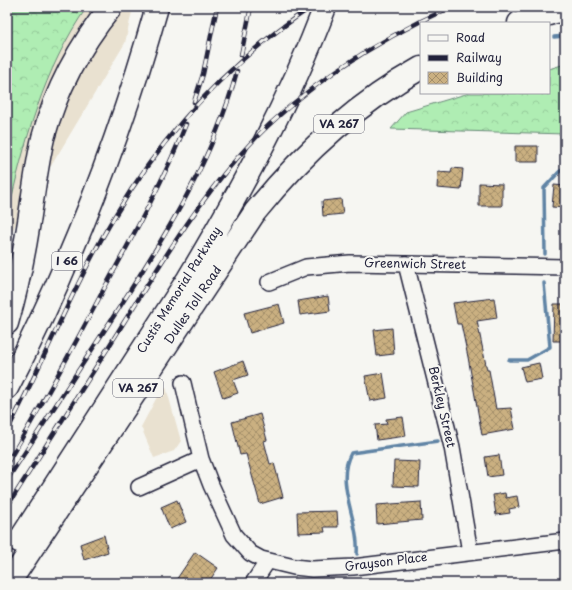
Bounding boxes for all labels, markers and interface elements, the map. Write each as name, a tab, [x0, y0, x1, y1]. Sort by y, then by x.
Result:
legend	[420, 22, 550, 94]
text: Road	[456, 28, 485, 46]
text: Railway	[456, 48, 502, 66]
text: Building	[456, 68, 503, 86]
road number: VA 267	[314, 115, 364, 133]
street label: Custis Memorial Parkway	[132, 223, 225, 356]
road number: I 66	[52, 252, 82, 270]
street label: Greenwich Street	[364, 253, 466, 273]
street label: Dulles Toll Road	[159, 262, 225, 347]
street label: Berkley Street	[425, 364, 461, 449]
road number: VA 267	[113, 379, 163, 397]
street label: Grayson Place	[344, 547, 428, 575]

